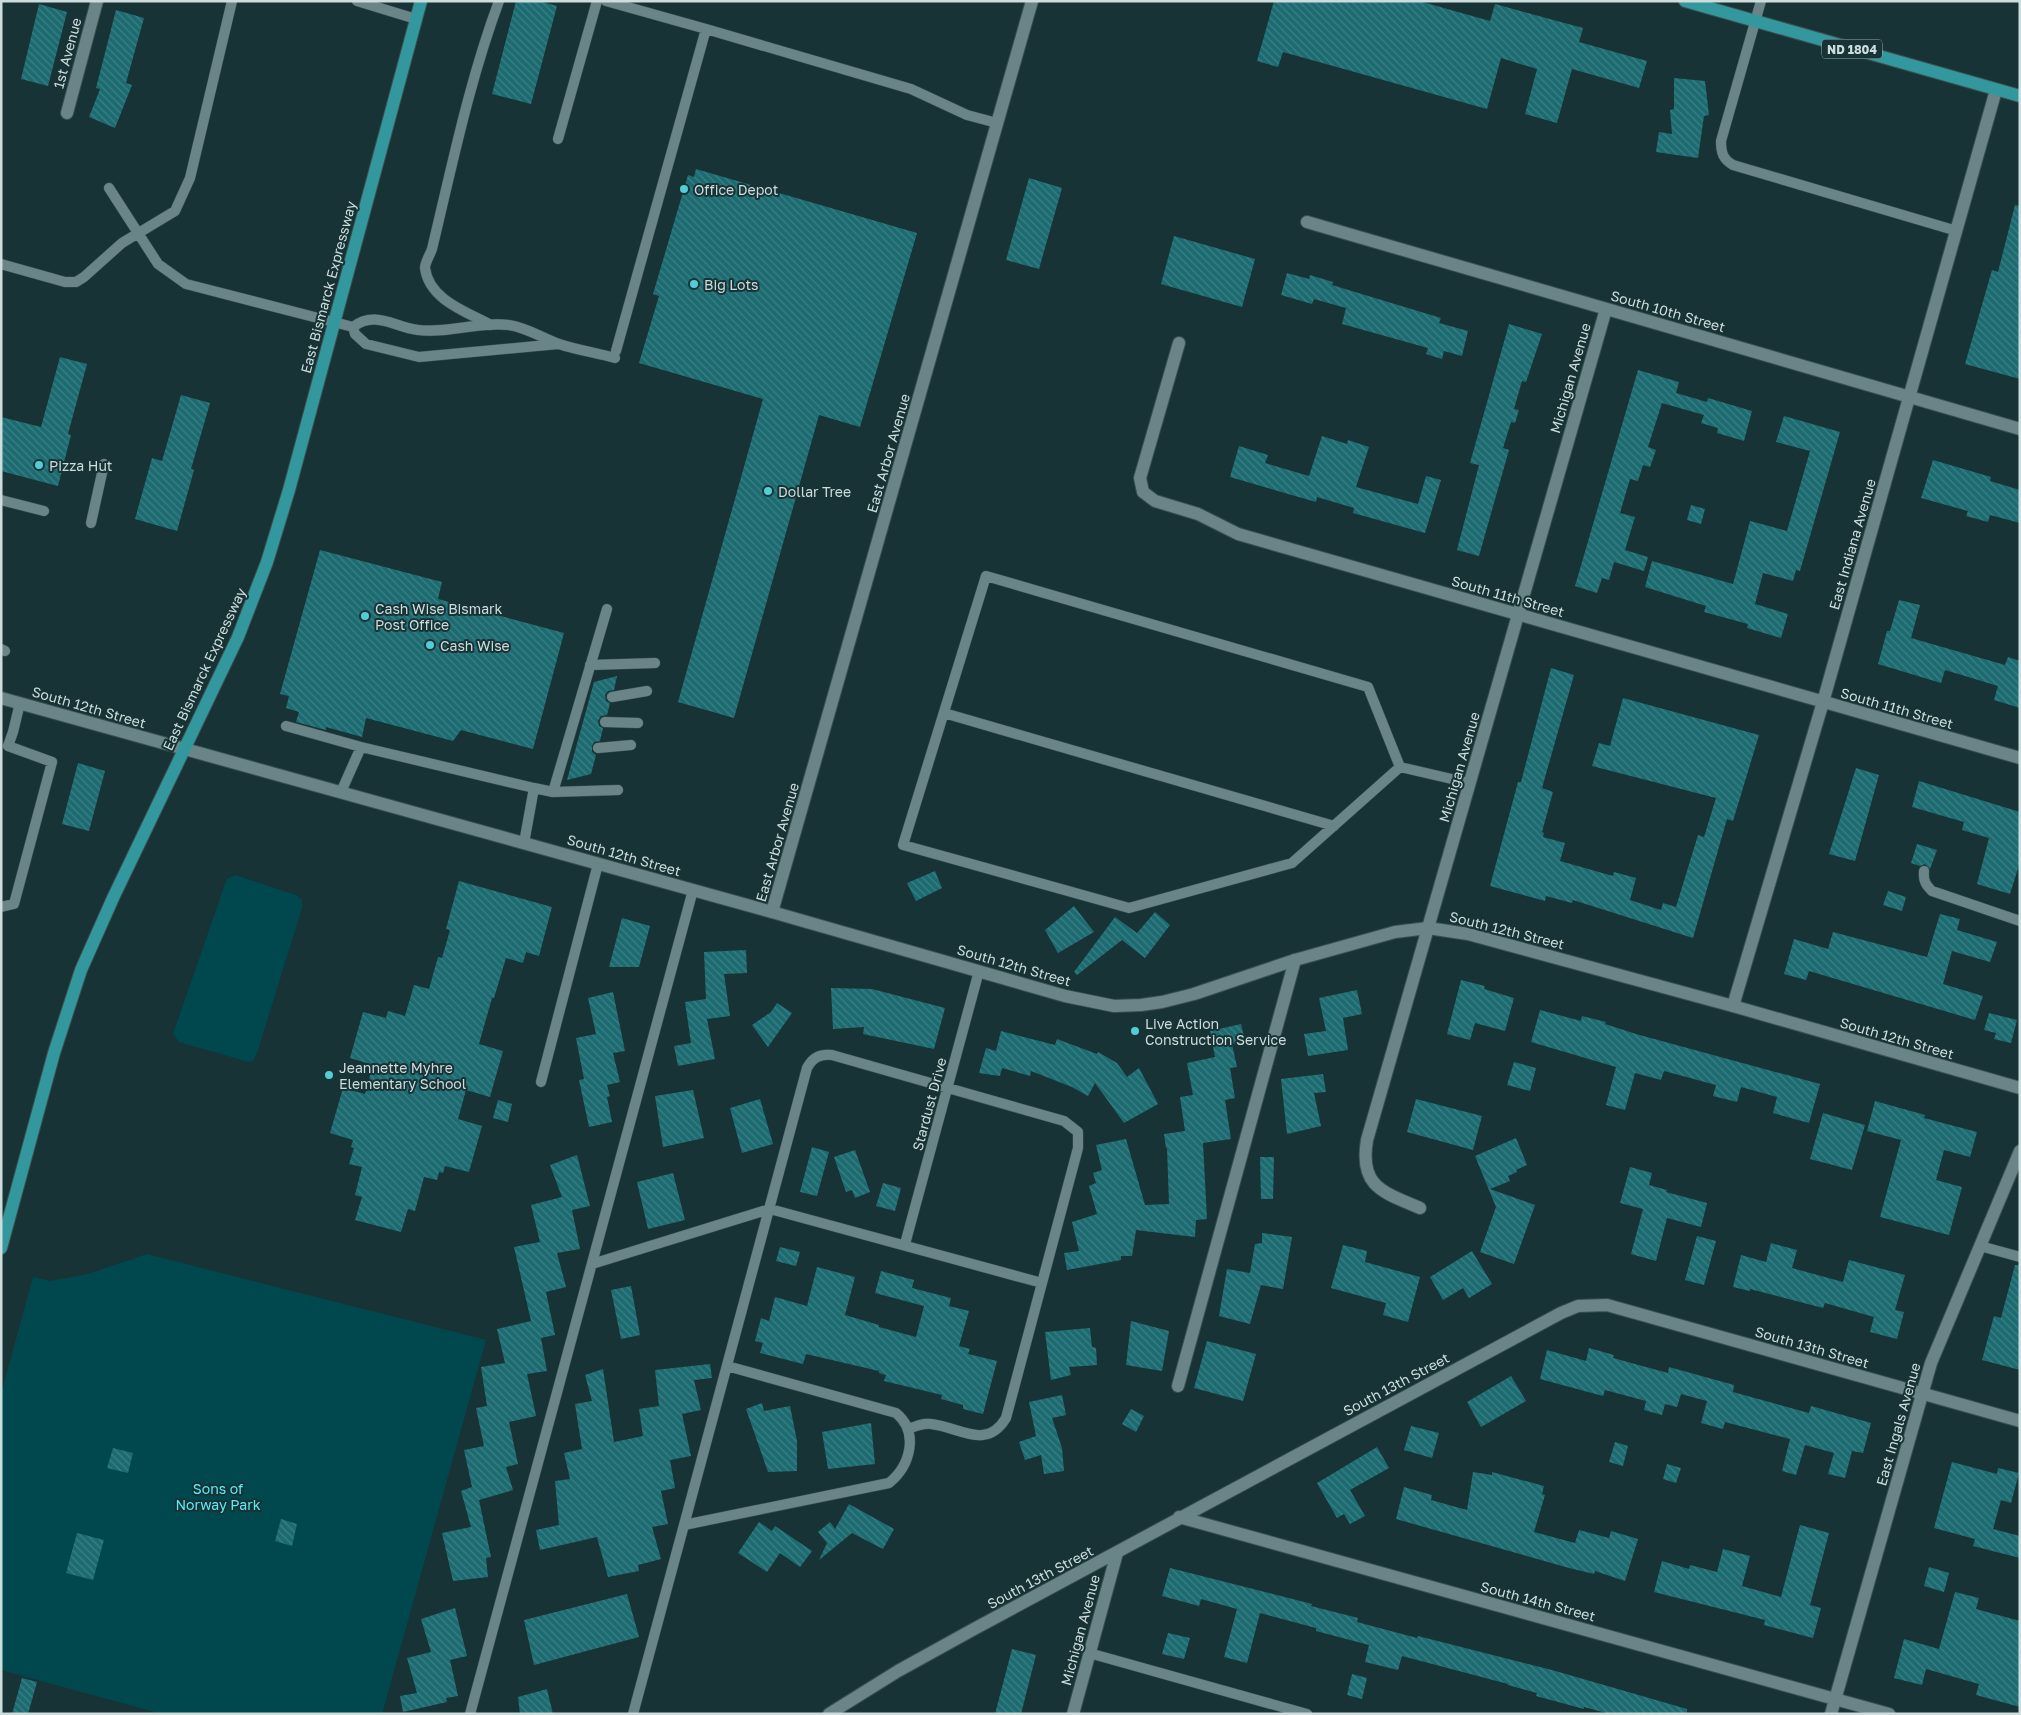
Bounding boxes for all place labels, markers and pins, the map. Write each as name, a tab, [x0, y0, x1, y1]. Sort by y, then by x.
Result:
place label: Office Depot	[694, 181, 778, 198]
marker: Office Depot	[678, 183, 690, 195]
place label: Big Lots	[704, 276, 759, 293]
marker: Big Lots	[688, 278, 700, 290]
place label: Pizza Hut	[49, 457, 112, 474]
marker: Pizza Hut	[33, 459, 45, 471]
place label: Dollar Tree	[778, 483, 851, 500]
marker: Dollar Tree	[762, 485, 774, 497]
place label: Cash Wise Bismark Post Office	[375, 600, 503, 633]
marker: Cash Wise Bismark Post Office	[359, 610, 371, 622]
place label: Cash Wise	[440, 637, 510, 654]
marker: Cash Wise	[424, 639, 436, 651]
place label: Live Action Construction Service	[1145, 1015, 1286, 1048]
marker: Live Action Construction Service	[1129, 1025, 1141, 1037]
place label: Jeannette Myhre Elementary School	[339, 1059, 466, 1092]
marker: Jeannette Myhre Elementary School	[323, 1069, 335, 1081]

